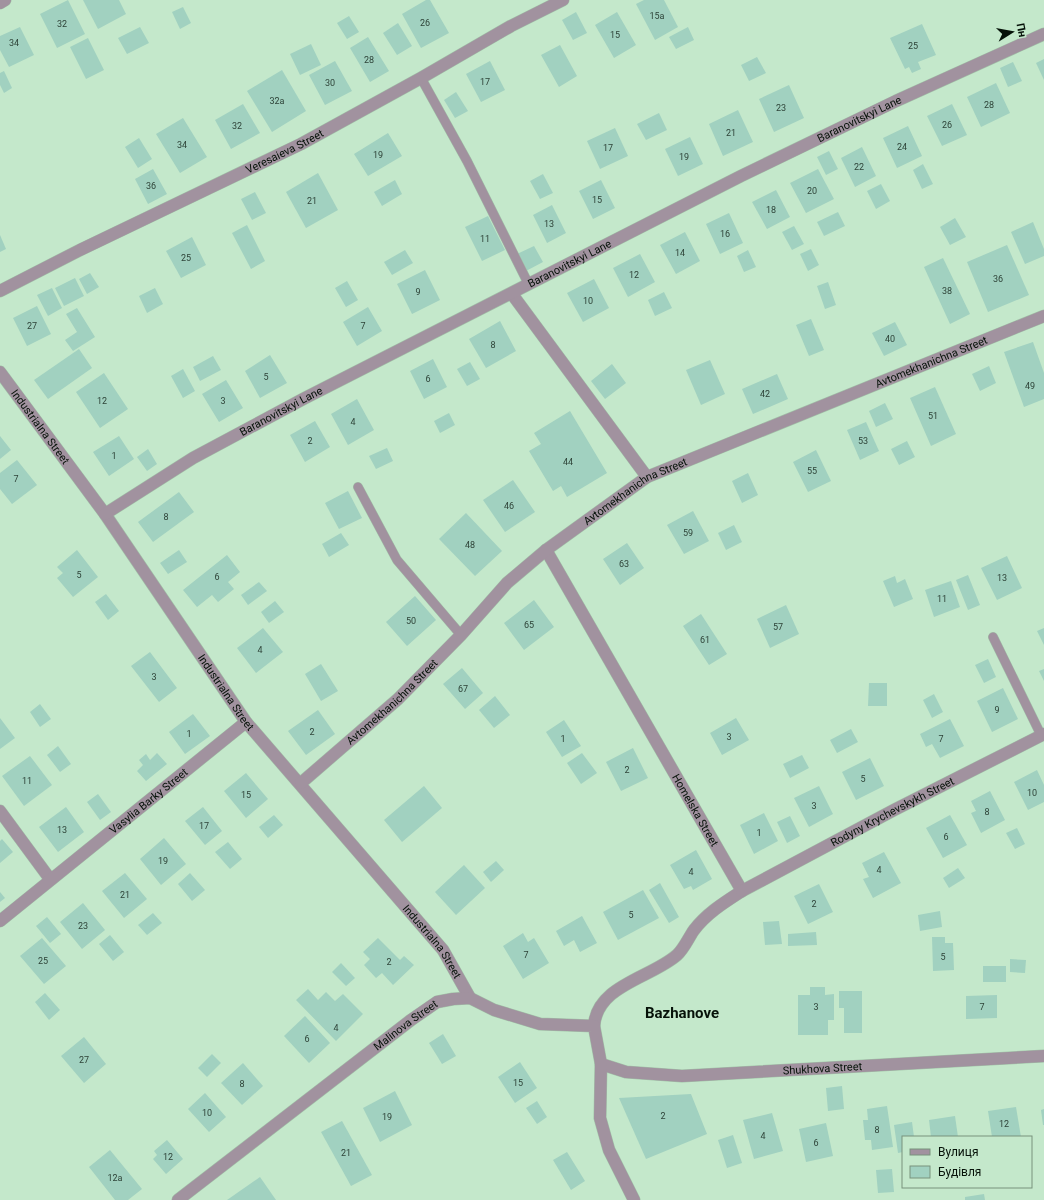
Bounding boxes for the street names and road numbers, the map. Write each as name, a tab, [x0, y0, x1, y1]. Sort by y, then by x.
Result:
street label: Baranovitskyi Lane	[815, 93, 904, 145]
street label: Veresaieva Street	[244, 126, 326, 176]
street label: Baranovitskyi Lane	[525, 237, 613, 290]
street label: Avtomekhanichna Street	[873, 333, 989, 390]
street label: Baranovitskyi Lane	[237, 384, 325, 438]
street label: Industrialna Street	[9, 387, 73, 467]
street label: Avtomekhanichna Street	[581, 455, 689, 527]
street label: Industrialna Street	[195, 652, 257, 733]
street label: Avtomekhanichna Street	[344, 656, 440, 747]
street label: Vasylia Barky Street	[107, 765, 191, 836]
street label: Homelska Street	[670, 772, 722, 849]
street label: Rodyny Krychevskykh Street	[828, 774, 957, 849]
street label: Industrialna Street	[400, 902, 464, 981]
street label: Malinova Street	[371, 997, 440, 1053]
street label: Shukhova Street	[782, 1060, 863, 1077]

